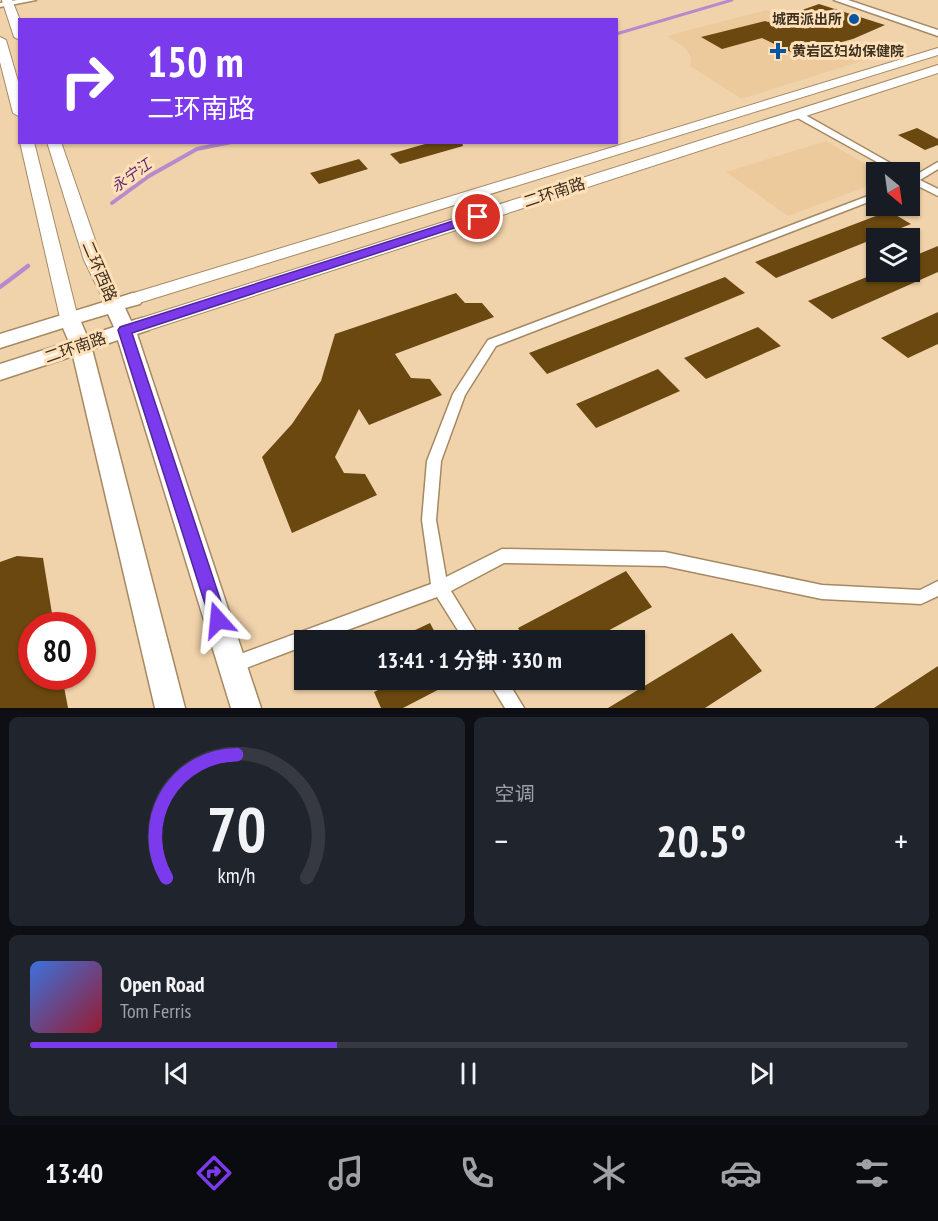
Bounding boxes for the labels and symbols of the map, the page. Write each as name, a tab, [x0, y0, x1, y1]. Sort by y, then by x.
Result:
place label: 城西派出所	[772, 10, 842, 28]
marker: 城西派出所	[847, 12, 861, 26]
marker: 黄岩区妇幼保健院	[769, 42, 787, 60]
place label: 黄岩区妇幼保健院	[792, 42, 904, 60]
water label: 永宁江	[107, 153, 157, 196]
north arrow	[866, 162, 920, 216]
street label: 二环南路	[520, 173, 588, 211]
pin	[452, 191, 503, 242]
street label: 二环西路	[78, 238, 122, 304]
street label: 二环南路	[41, 327, 109, 367]
position arrow	[186, 588, 250, 652]
speed limit sign: 80	[18, 612, 96, 690]

